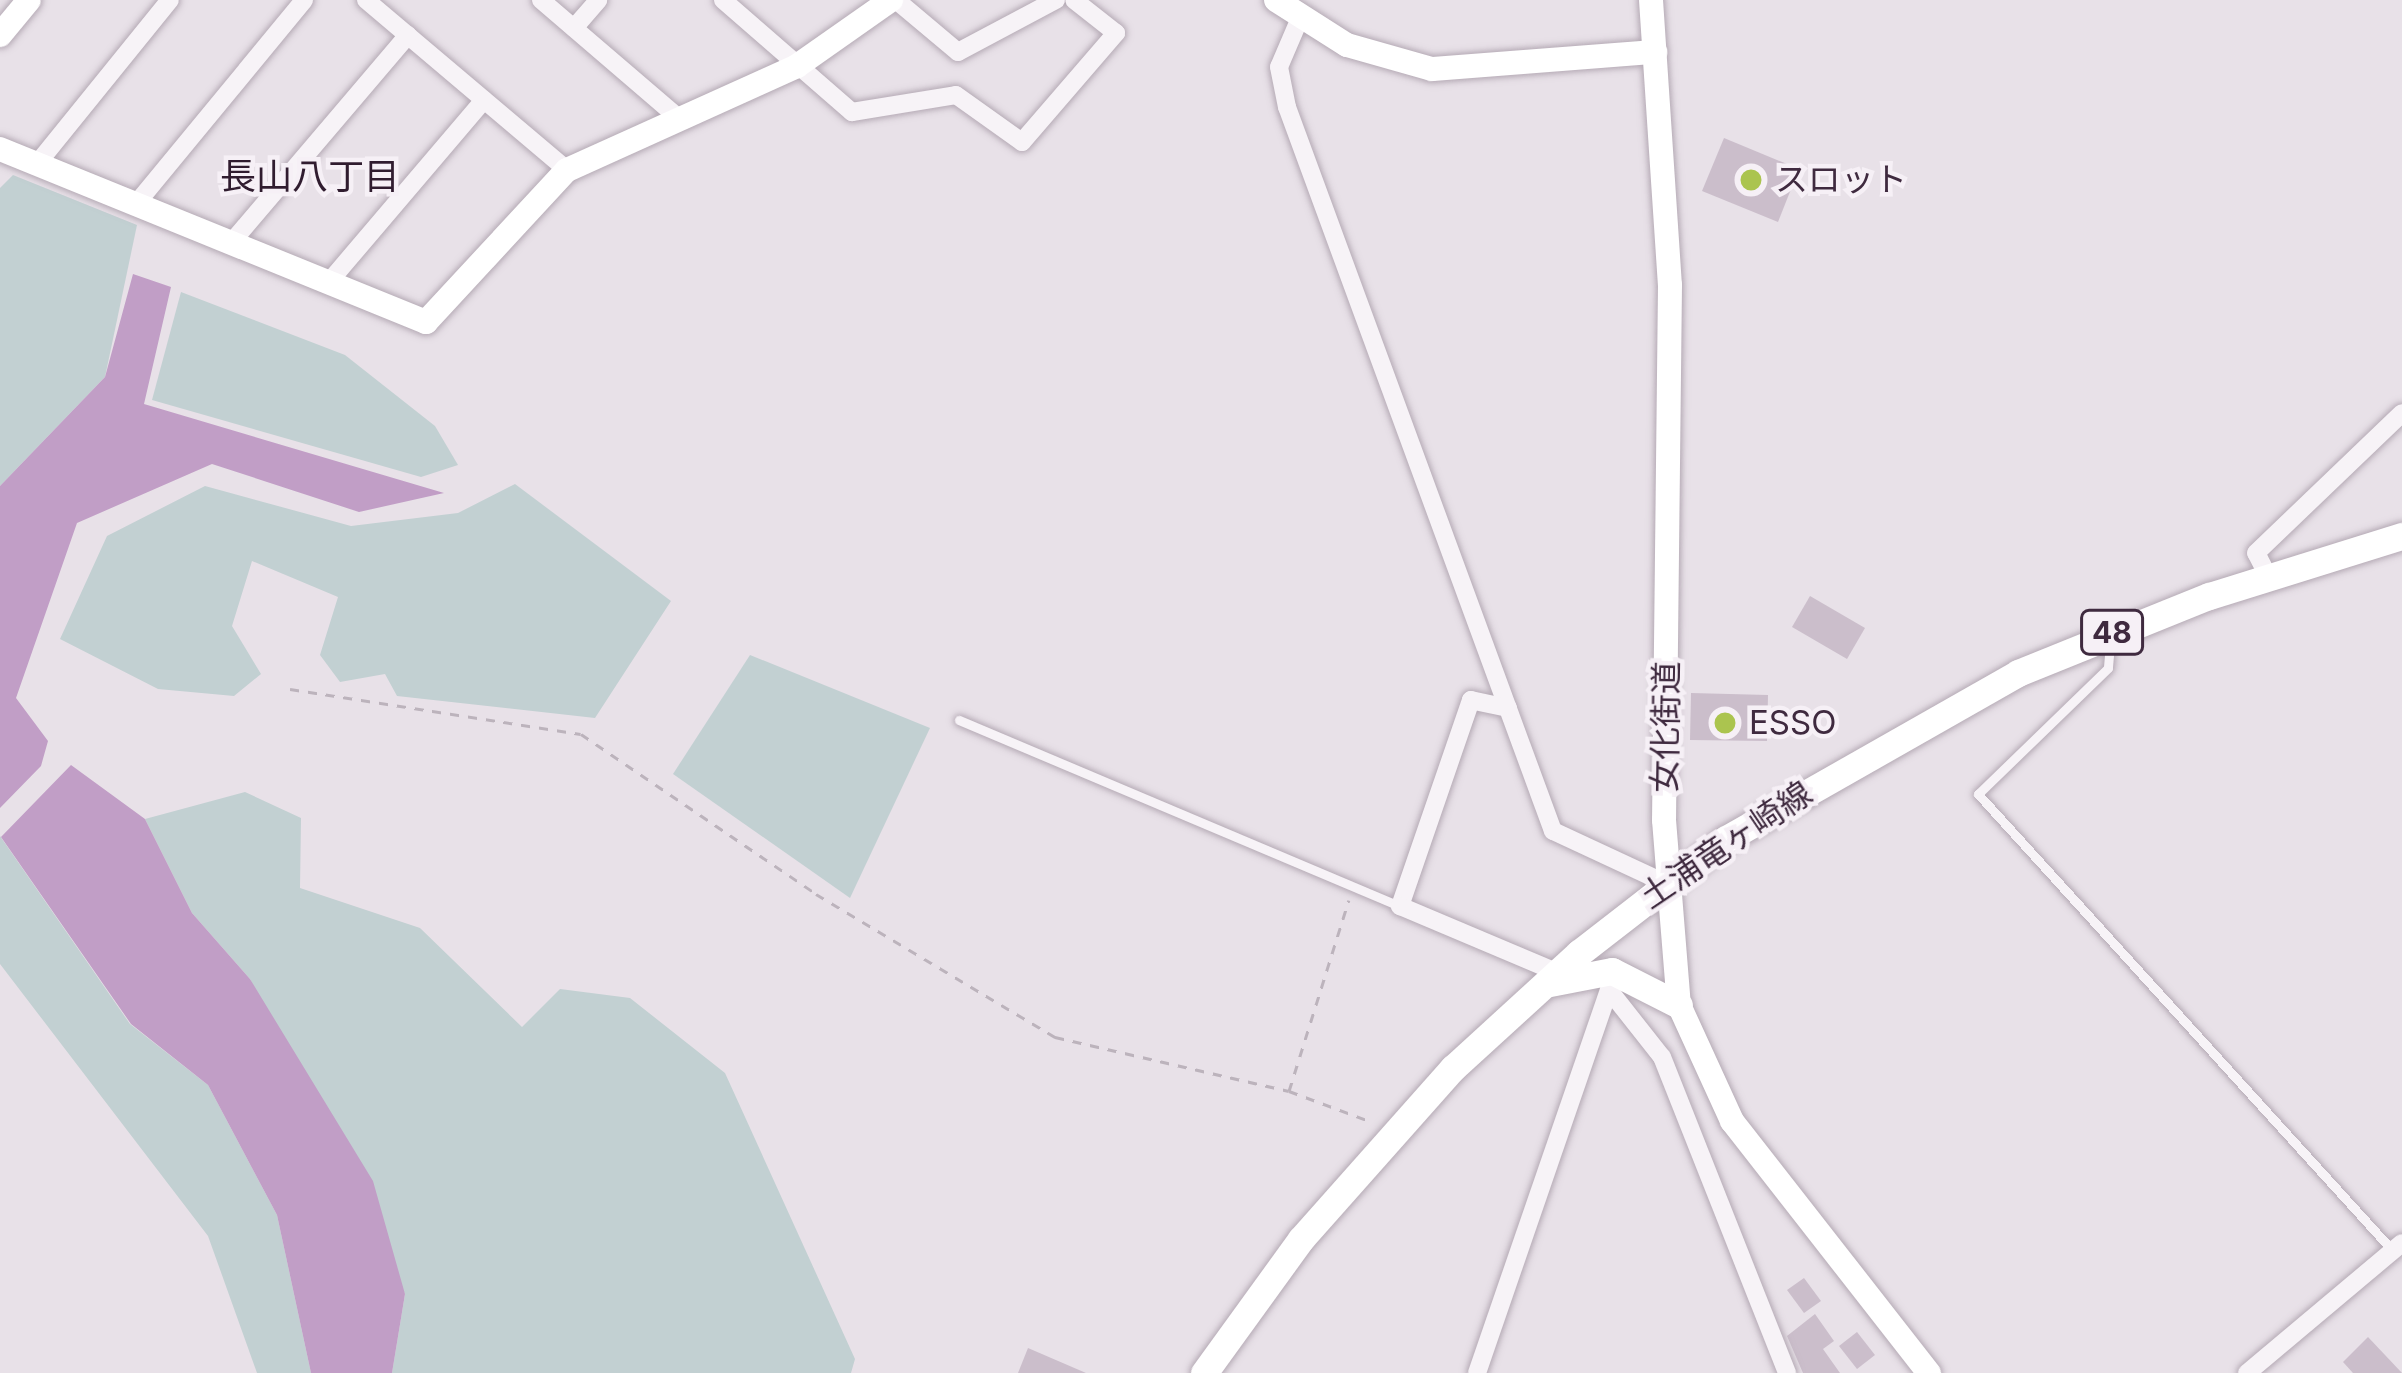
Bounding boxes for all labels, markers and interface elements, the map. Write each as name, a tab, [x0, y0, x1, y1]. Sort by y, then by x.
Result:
district label: 長山八丁目	[220, 155, 400, 199]
place label: スロット	[1775, 160, 1907, 200]
marker: スロット	[1738, 167, 1764, 193]
road number: 48	[2079, 608, 2145, 656]
street label: 女化街道	[1645, 661, 1687, 793]
place label: ESSO	[1749, 703, 1836, 743]
marker: ESSO	[1712, 710, 1738, 736]
street label: 土浦竜ヶ崎線	[1633, 773, 1819, 917]

